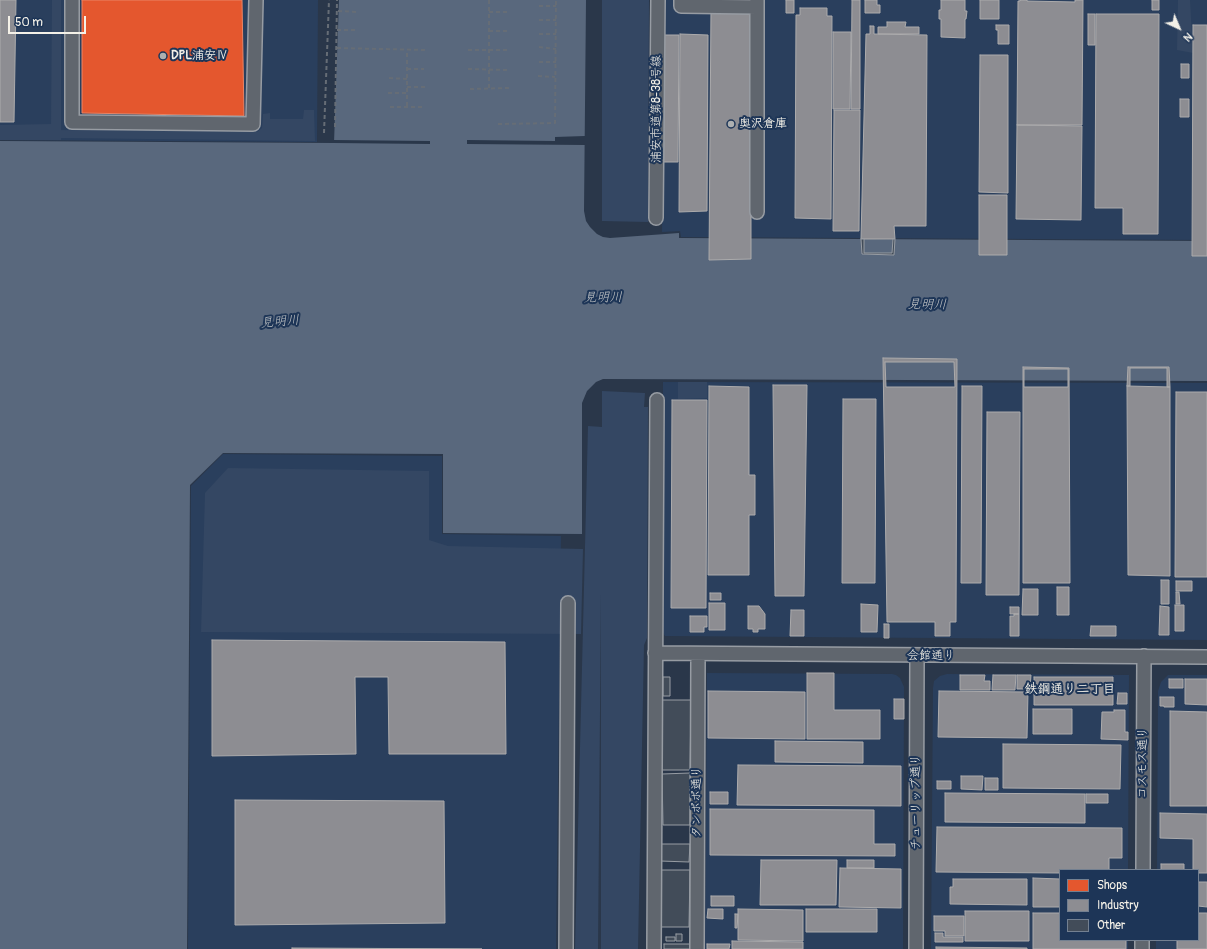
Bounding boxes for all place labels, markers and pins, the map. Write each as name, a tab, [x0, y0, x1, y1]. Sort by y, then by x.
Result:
place label: DPL浦安Ⅳ	[171, 49, 228, 63]
marker: DPL浦安Ⅳ	[158, 51, 168, 61]
place label: 奥沢倉庫	[739, 117, 787, 131]
marker: 奥沢倉庫	[726, 119, 736, 129]

